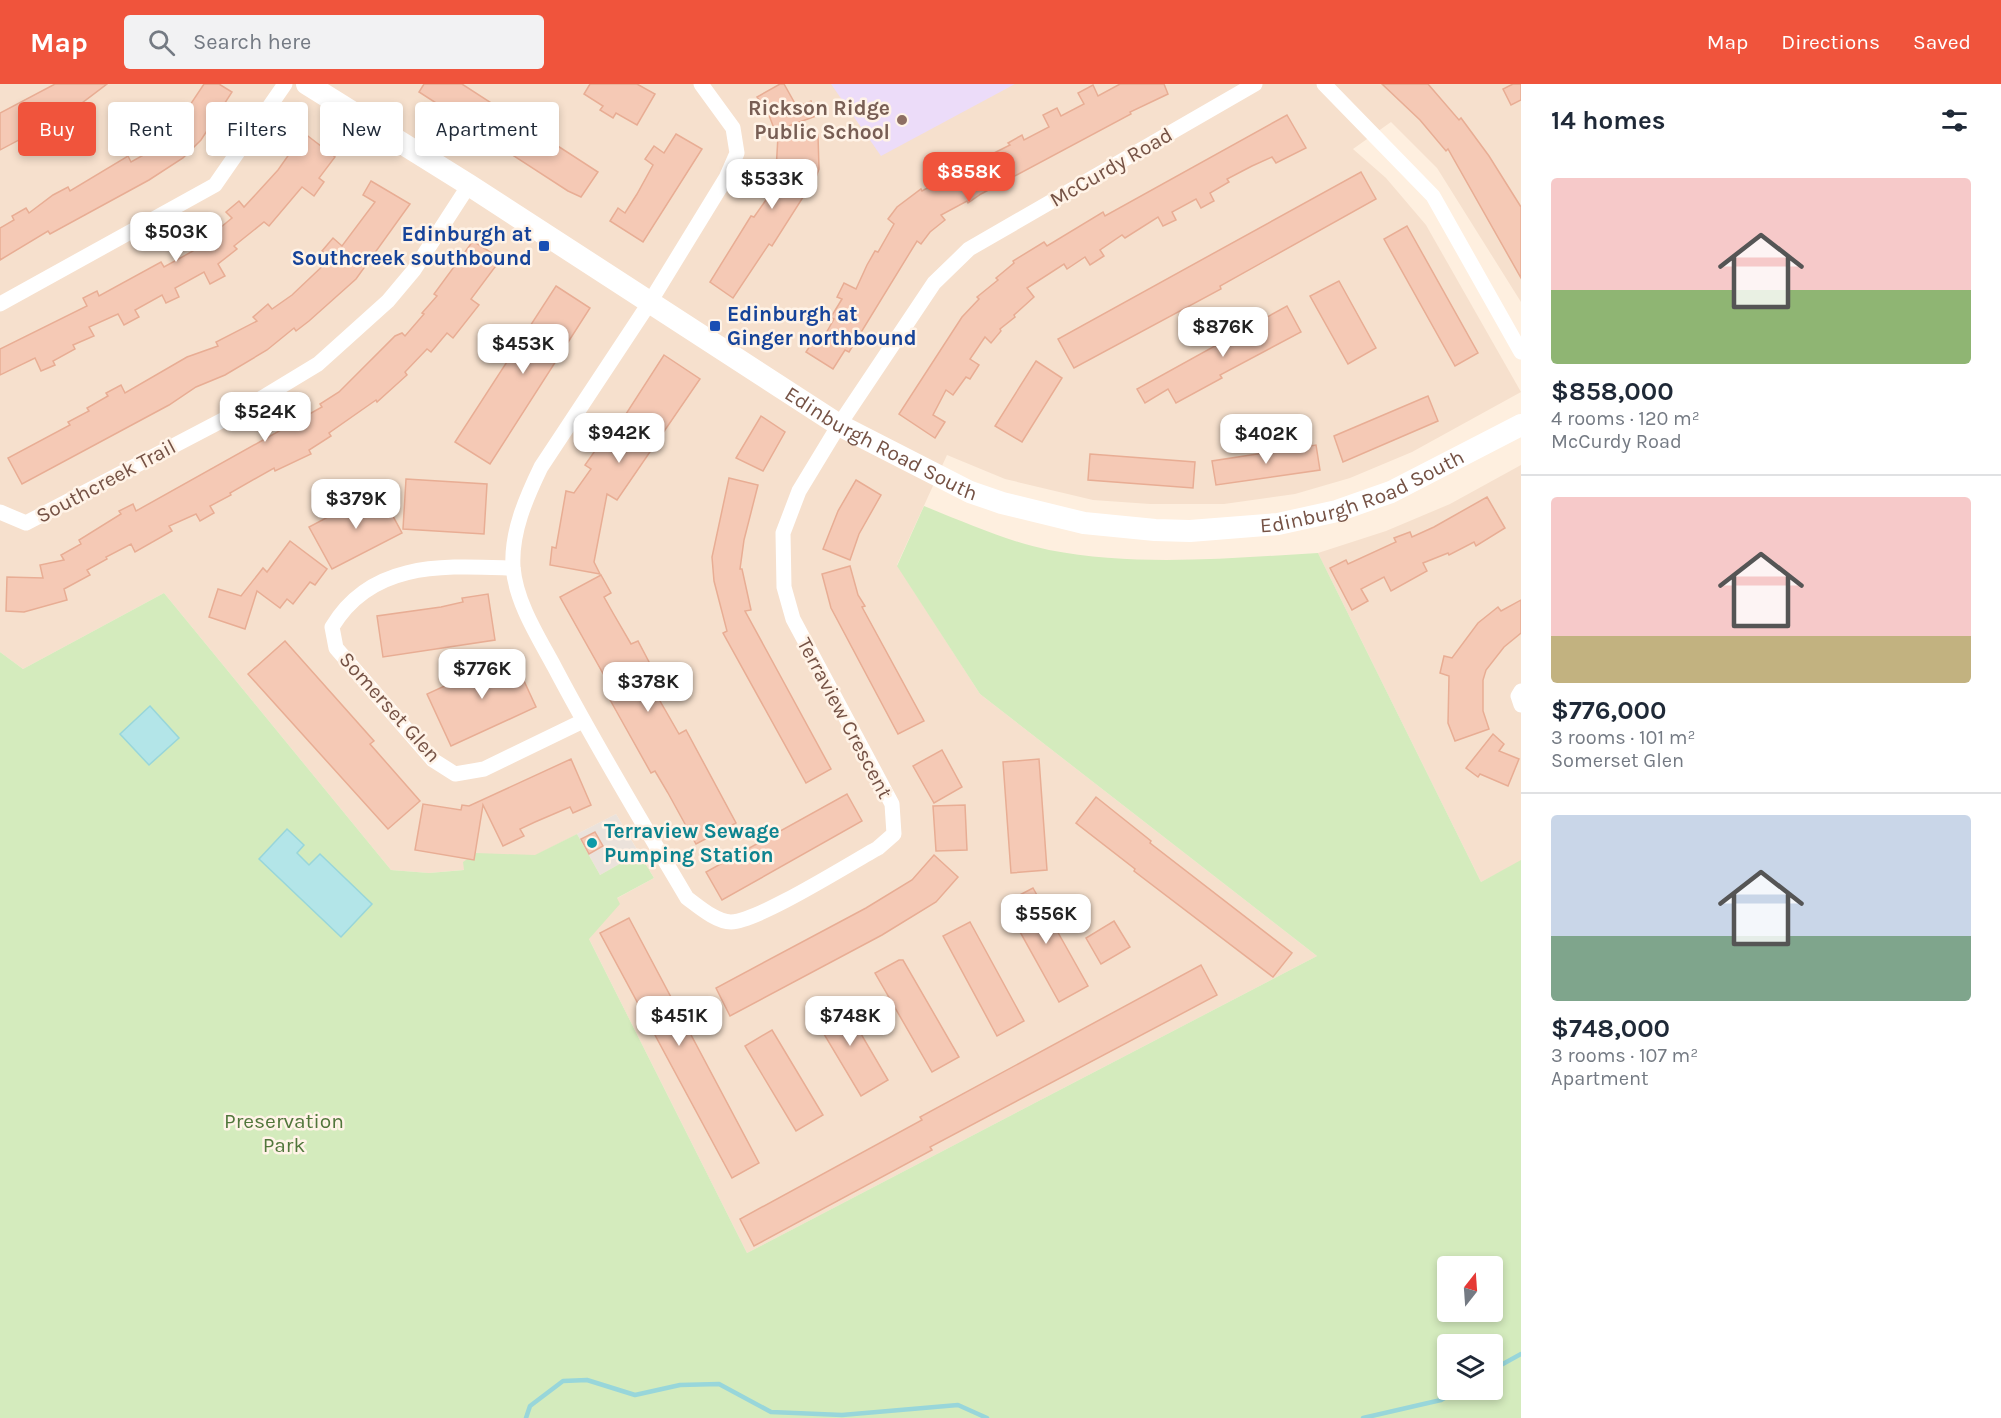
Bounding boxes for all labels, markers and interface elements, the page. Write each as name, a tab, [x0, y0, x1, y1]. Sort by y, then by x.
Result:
search box	[124, 15, 544, 69]
text: Map	[30, 26, 88, 59]
icon: search	[145, 26, 178, 59]
text: Search here	[193, 29, 311, 55]
text: Map	[1707, 30, 1748, 54]
text: Directions	[1781, 30, 1880, 54]
text: Saved	[1913, 30, 1971, 54]
place label: Rickson Ridge Public School	[748, 96, 890, 144]
chip: Buy	[18, 102, 96, 156]
chip: Rent	[108, 102, 194, 156]
chip: Filters	[206, 102, 308, 156]
chip: New	[320, 102, 403, 156]
chip: Apartment	[415, 102, 559, 156]
icon: filters	[1938, 104, 1971, 137]
text: 14 homes	[1551, 105, 1665, 136]
marker: Rickson Ridge Public School	[895, 113, 909, 127]
street label: McCurdy Road	[1046, 122, 1176, 212]
pin: $858K	[927, 152, 1011, 203]
pin: $533K	[730, 159, 814, 210]
text: $858K	[937, 160, 1001, 183]
text: $533K	[740, 167, 804, 190]
pin: $503K	[134, 212, 218, 263]
icon: home	[1707, 217, 1815, 325]
text: $503K	[144, 220, 208, 243]
place label: Edinburgh at Southcreek southbound	[291, 222, 532, 270]
marker: Edinburgh at Southcreek southbound	[537, 239, 551, 253]
place label: Edinburgh at Ginger northbound	[727, 302, 917, 350]
pin: $876K	[1181, 307, 1265, 358]
text: $876K	[1192, 315, 1254, 338]
marker: Edinburgh at Ginger northbound	[708, 319, 722, 333]
pin: $453K	[481, 324, 565, 375]
text: $453K	[492, 332, 554, 355]
text: $858,000	[1551, 376, 1674, 407]
street label: Edinburgh Road South	[780, 381, 980, 506]
pin: $524K	[223, 392, 307, 443]
text: $524K	[234, 400, 296, 423]
text: 4 rooms · 120 m²	[1551, 407, 1700, 430]
pin: $942K	[577, 413, 661, 464]
pin: $402K	[1224, 414, 1308, 465]
text: $942K	[587, 421, 651, 444]
text: $402K	[1234, 422, 1298, 445]
text: McCurdy Road	[1551, 430, 1682, 453]
street label: Southcreek Trail	[32, 434, 180, 528]
street label: Edinburgh Road South	[1259, 444, 1468, 537]
pin: $379K	[314, 479, 398, 530]
text: $379K	[325, 487, 387, 510]
icon: home	[1707, 536, 1815, 644]
street label: Terraview Crescent	[792, 633, 898, 803]
street label: Somerset Glen	[334, 647, 446, 767]
pin: $776K	[440, 649, 524, 700]
text: $776K	[453, 657, 511, 680]
pin: $378K	[606, 662, 690, 713]
text: $378K	[617, 670, 679, 693]
text: $776,000	[1551, 695, 1666, 726]
text: 3 rooms · 101 m²	[1551, 726, 1696, 749]
text: Somerset Glen	[1551, 749, 1684, 772]
place label: Terraview Sewage Pumping Station	[604, 819, 780, 867]
marker: Terraview Sewage Pumping Station	[585, 836, 599, 850]
icon: home	[1707, 854, 1815, 962]
pin: $556K	[1004, 894, 1088, 945]
text: $556K	[1015, 902, 1077, 925]
pin: $451K	[637, 996, 721, 1047]
pin: $748K	[808, 996, 892, 1047]
text: $451K	[650, 1004, 708, 1027]
text: $748K	[819, 1004, 881, 1027]
text: $748,000	[1551, 1013, 1670, 1044]
text: 3 rooms · 107 m²	[1551, 1044, 1698, 1067]
text: Apartment	[1551, 1067, 1649, 1090]
park label: Preservation Park	[224, 1109, 344, 1157]
north arrow	[1437, 1256, 1503, 1322]
map controls	[1437, 1256, 1503, 1400]
button: layers	[1437, 1334, 1503, 1400]

